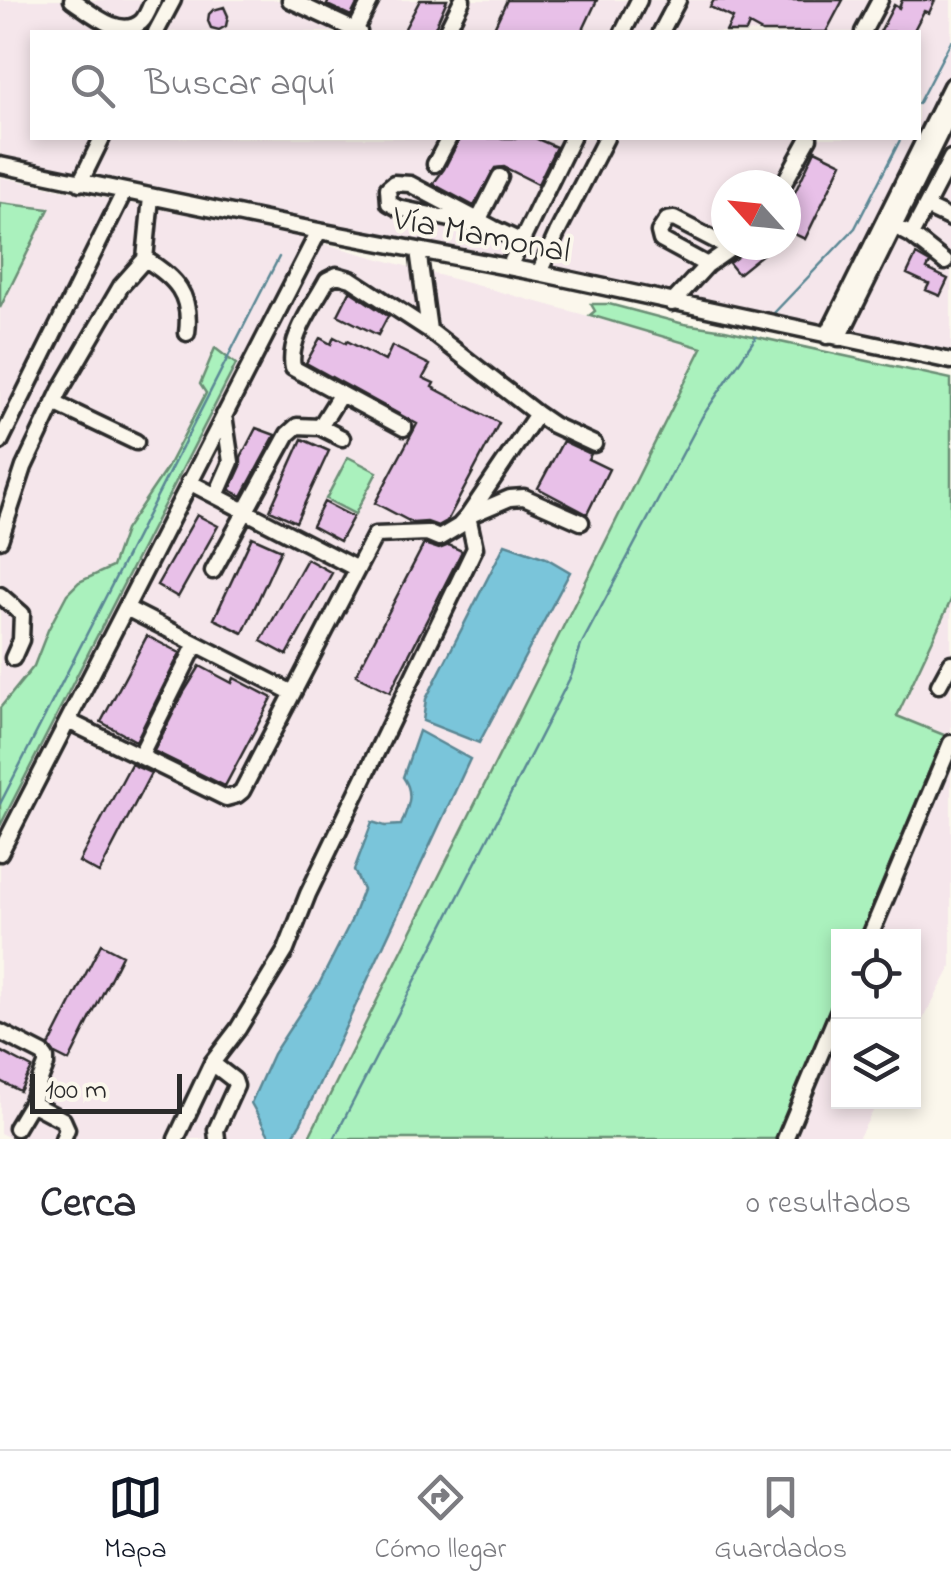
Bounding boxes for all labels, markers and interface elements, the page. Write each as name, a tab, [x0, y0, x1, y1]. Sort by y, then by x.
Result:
search box	[30, 30, 921, 140]
text: Buscar aquí	[145, 57, 335, 113]
icon: search	[65, 58, 120, 113]
north arrow	[711, 170, 801, 260]
street label: Vía Mamonal	[387, 194, 574, 279]
map controls	[831, 929, 921, 1109]
button: locate	[831, 929, 921, 1019]
button: layers	[831, 1019, 921, 1109]
scale bar	[30, 1069, 182, 1114]
text: 100 m	[45, 1071, 107, 1112]
text: Cerca	[40, 1174, 136, 1235]
text: 0 resultados	[746, 1181, 911, 1228]
tab: Mapa	[104, 1470, 167, 1571]
tab: Cómo llegar	[375, 1470, 506, 1571]
tab: Guardados	[714, 1470, 847, 1571]

